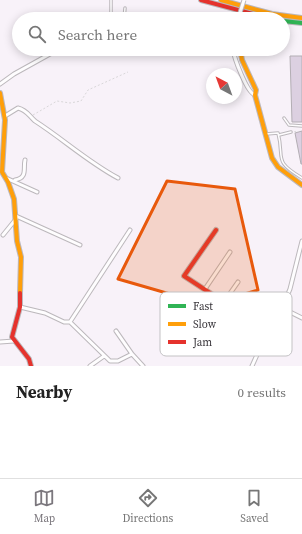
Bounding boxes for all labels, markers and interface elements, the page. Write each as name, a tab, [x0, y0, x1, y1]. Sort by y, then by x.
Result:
search box	[12, 12, 290, 56]
icon: search	[26, 23, 48, 45]
text: Search here	[58, 24, 137, 45]
north arrow	[206, 68, 242, 104]
legend	[160, 292, 292, 356]
text: Fast	[193, 299, 213, 314]
text: Slow	[193, 317, 217, 332]
text: Jam	[192, 335, 212, 350]
text: Nearby	[16, 380, 72, 404]
text: 0 results	[238, 384, 286, 401]
tab: Map	[33, 487, 55, 526]
tab: Directions	[122, 487, 173, 526]
tab: Saved	[240, 487, 269, 526]

